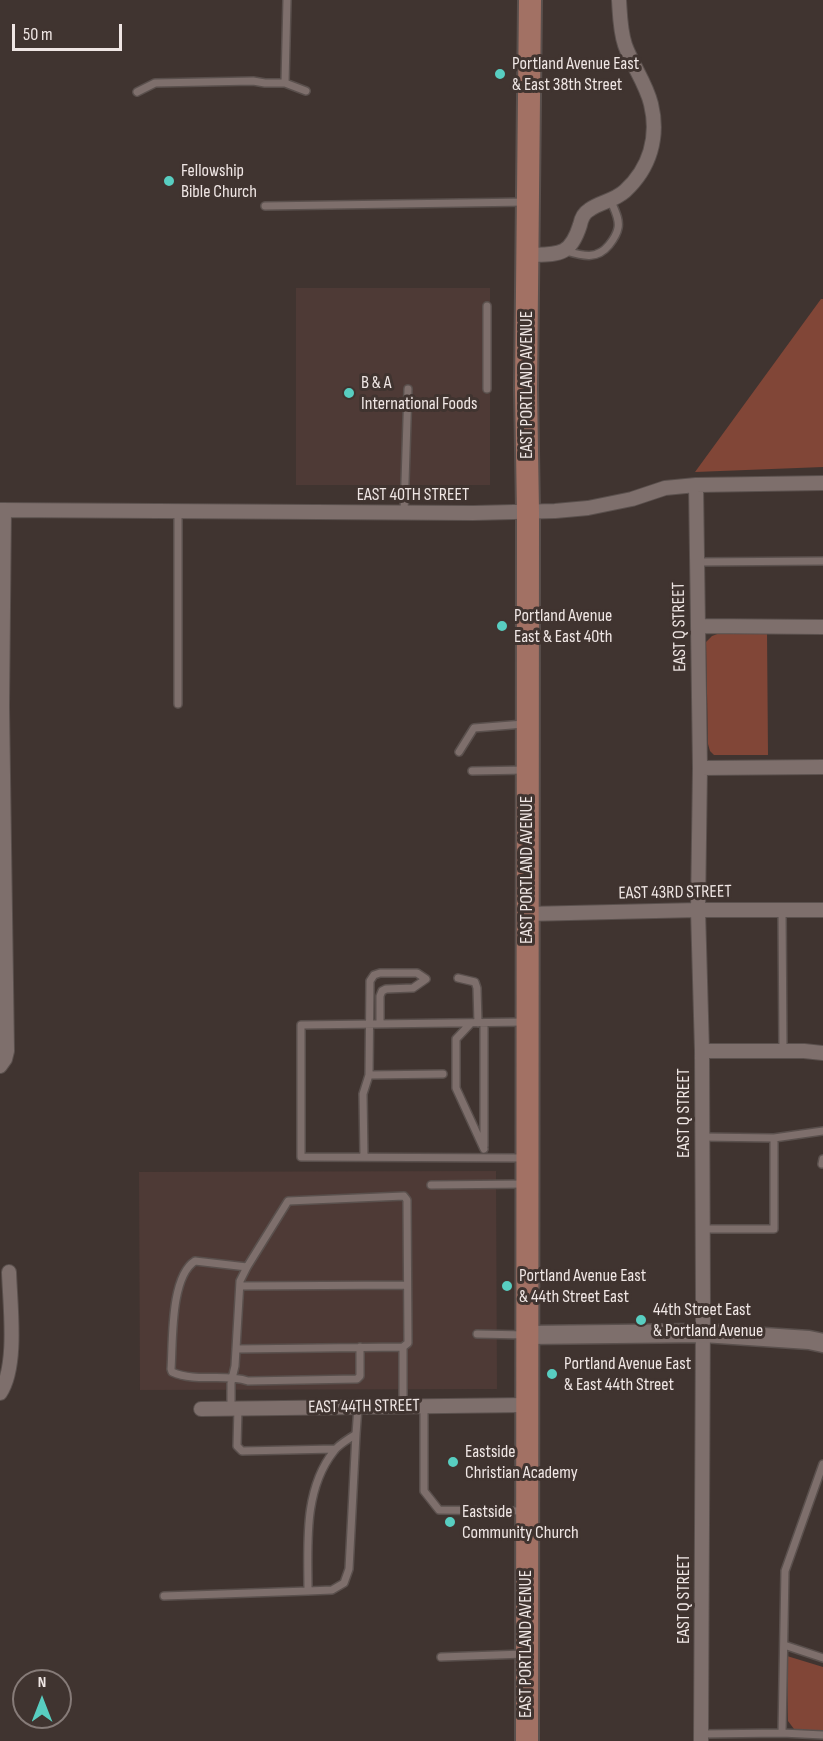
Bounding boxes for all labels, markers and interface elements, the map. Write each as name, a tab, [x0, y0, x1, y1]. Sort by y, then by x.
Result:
scale bar	[15, 12, 124, 50]
text: 50 m	[23, 24, 53, 45]
place label: Portland Avenue East & East 38th Street	[512, 53, 639, 96]
marker: Portland Avenue East & East 38th Street	[493, 67, 507, 81]
place label: Fellowship Bible Church	[181, 160, 257, 202]
marker: Fellowship Bible Church	[162, 174, 176, 188]
street label: EAST PORTLAND AVENUE	[516, 311, 538, 459]
place label: B & A International Foods	[361, 372, 477, 415]
marker: B & A International Foods	[342, 386, 356, 400]
street label: EAST 40TH STREET	[357, 484, 469, 506]
street label: EAST Q STREET	[668, 582, 692, 672]
place label: Portland Avenue East & East 40th	[514, 605, 612, 648]
marker: Portland Avenue East & East 40th	[495, 619, 509, 633]
street label: EAST PORTLAND AVENUE	[516, 796, 538, 944]
street label: EAST 43RD STREET	[618, 881, 732, 905]
street label: EAST Q STREET	[673, 1068, 695, 1158]
place label: Portland Avenue East & 44th Street East	[519, 1265, 646, 1308]
marker: Portland Avenue East & 44th Street East	[500, 1279, 514, 1293]
place label: 44th Street East & Portland Avenue	[653, 1299, 763, 1342]
marker: 44th Street East & Portland Avenue	[634, 1313, 648, 1327]
place label: Portland Avenue East & East 44th Street	[564, 1353, 691, 1396]
marker: Portland Avenue East & East 44th Street	[545, 1367, 559, 1381]
street label: EAST 44TH STREET	[308, 1395, 420, 1419]
place label: Eastside Christian Academy	[465, 1441, 578, 1484]
marker: Eastside Christian Academy	[446, 1455, 460, 1469]
place label: Eastside Community Church	[462, 1501, 579, 1544]
marker: Eastside Community Church	[443, 1515, 457, 1529]
street label: EAST Q STREET	[673, 1554, 695, 1644]
street label: EAST PORTLAND AVENUE	[515, 1570, 537, 1718]
north arrow	[12, 1669, 72, 1729]
text: N	[38, 1673, 46, 1692]

